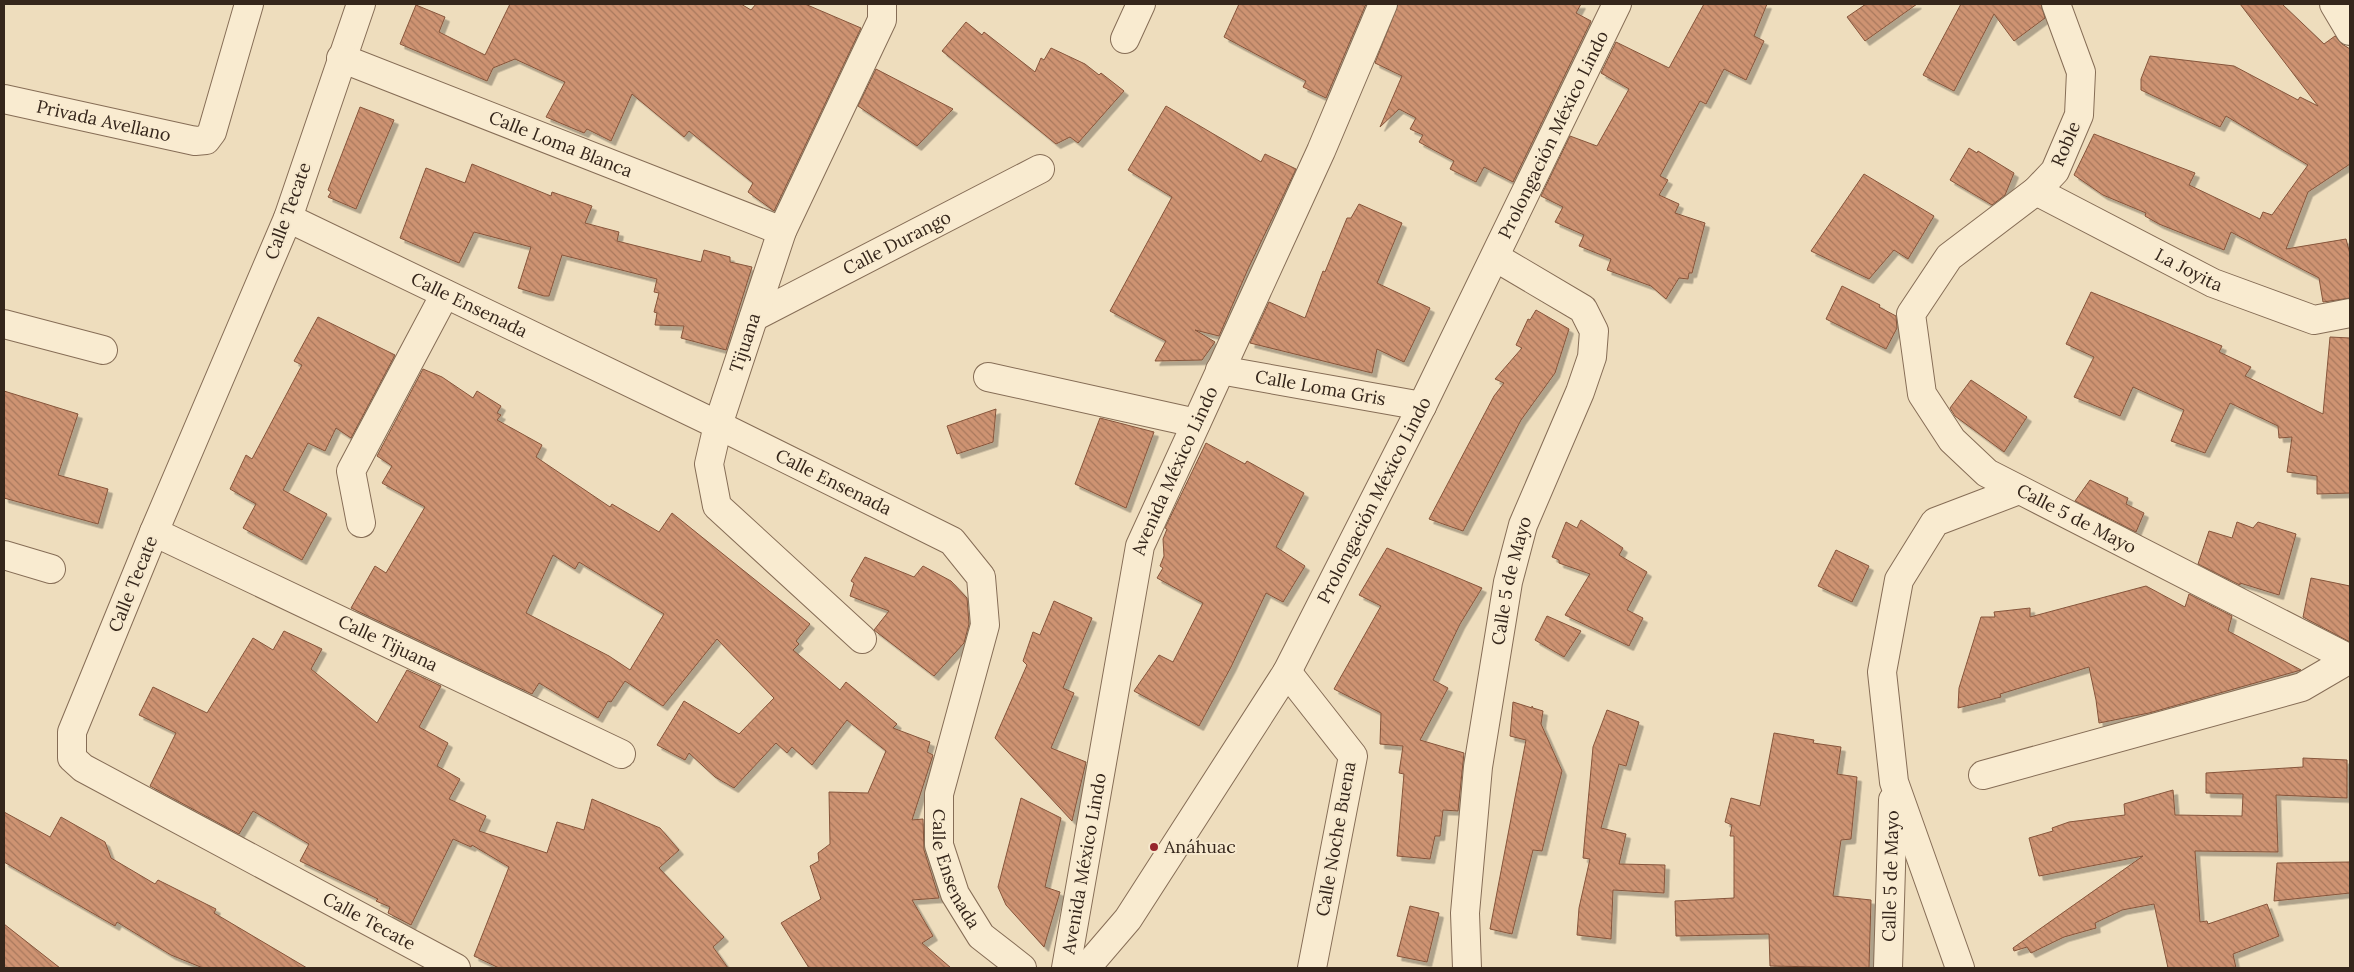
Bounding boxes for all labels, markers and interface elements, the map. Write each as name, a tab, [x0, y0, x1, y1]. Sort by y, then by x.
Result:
street label: Prolongación México Lindo	[1493, 27, 1613, 243]
street label: Privada Avellano	[34, 94, 173, 146]
street label: Calle Loma Blanca	[486, 105, 636, 182]
street label: Roble	[2046, 118, 2085, 170]
street label: Calle Tecate	[259, 159, 316, 263]
street label: Calle Durango	[839, 205, 955, 280]
street label: La Joyita	[2151, 243, 2226, 296]
street label: Calle Ensenada	[407, 267, 531, 343]
street label: Tijuana	[724, 310, 765, 376]
street label: Calle Loma Gris	[1253, 364, 1388, 410]
street label: Avenida México Lindo	[1126, 382, 1223, 558]
street label: Prolongación México Lindo	[1312, 393, 1436, 607]
street label: Calle Ensenada	[772, 443, 895, 520]
street label: Calle 5 de Mayo	[2013, 478, 2140, 559]
street label: Calle 5 de Mayo	[1486, 512, 1537, 647]
street label: Calle Tecate	[103, 532, 162, 635]
street label: Calle Tijuana	[335, 609, 442, 676]
street label: Calle Noche Buena	[1311, 760, 1360, 918]
street label: Avenida México Lindo	[1056, 771, 1111, 957]
street label: Calle Ensenada	[927, 809, 986, 933]
street label: Calle 5 de Mayo	[1877, 810, 1904, 942]
place label: Anáhuac	[1163, 835, 1236, 858]
marker: Anáhuac	[1148, 841, 1160, 853]
street label: Calle Tecate	[319, 887, 420, 955]

